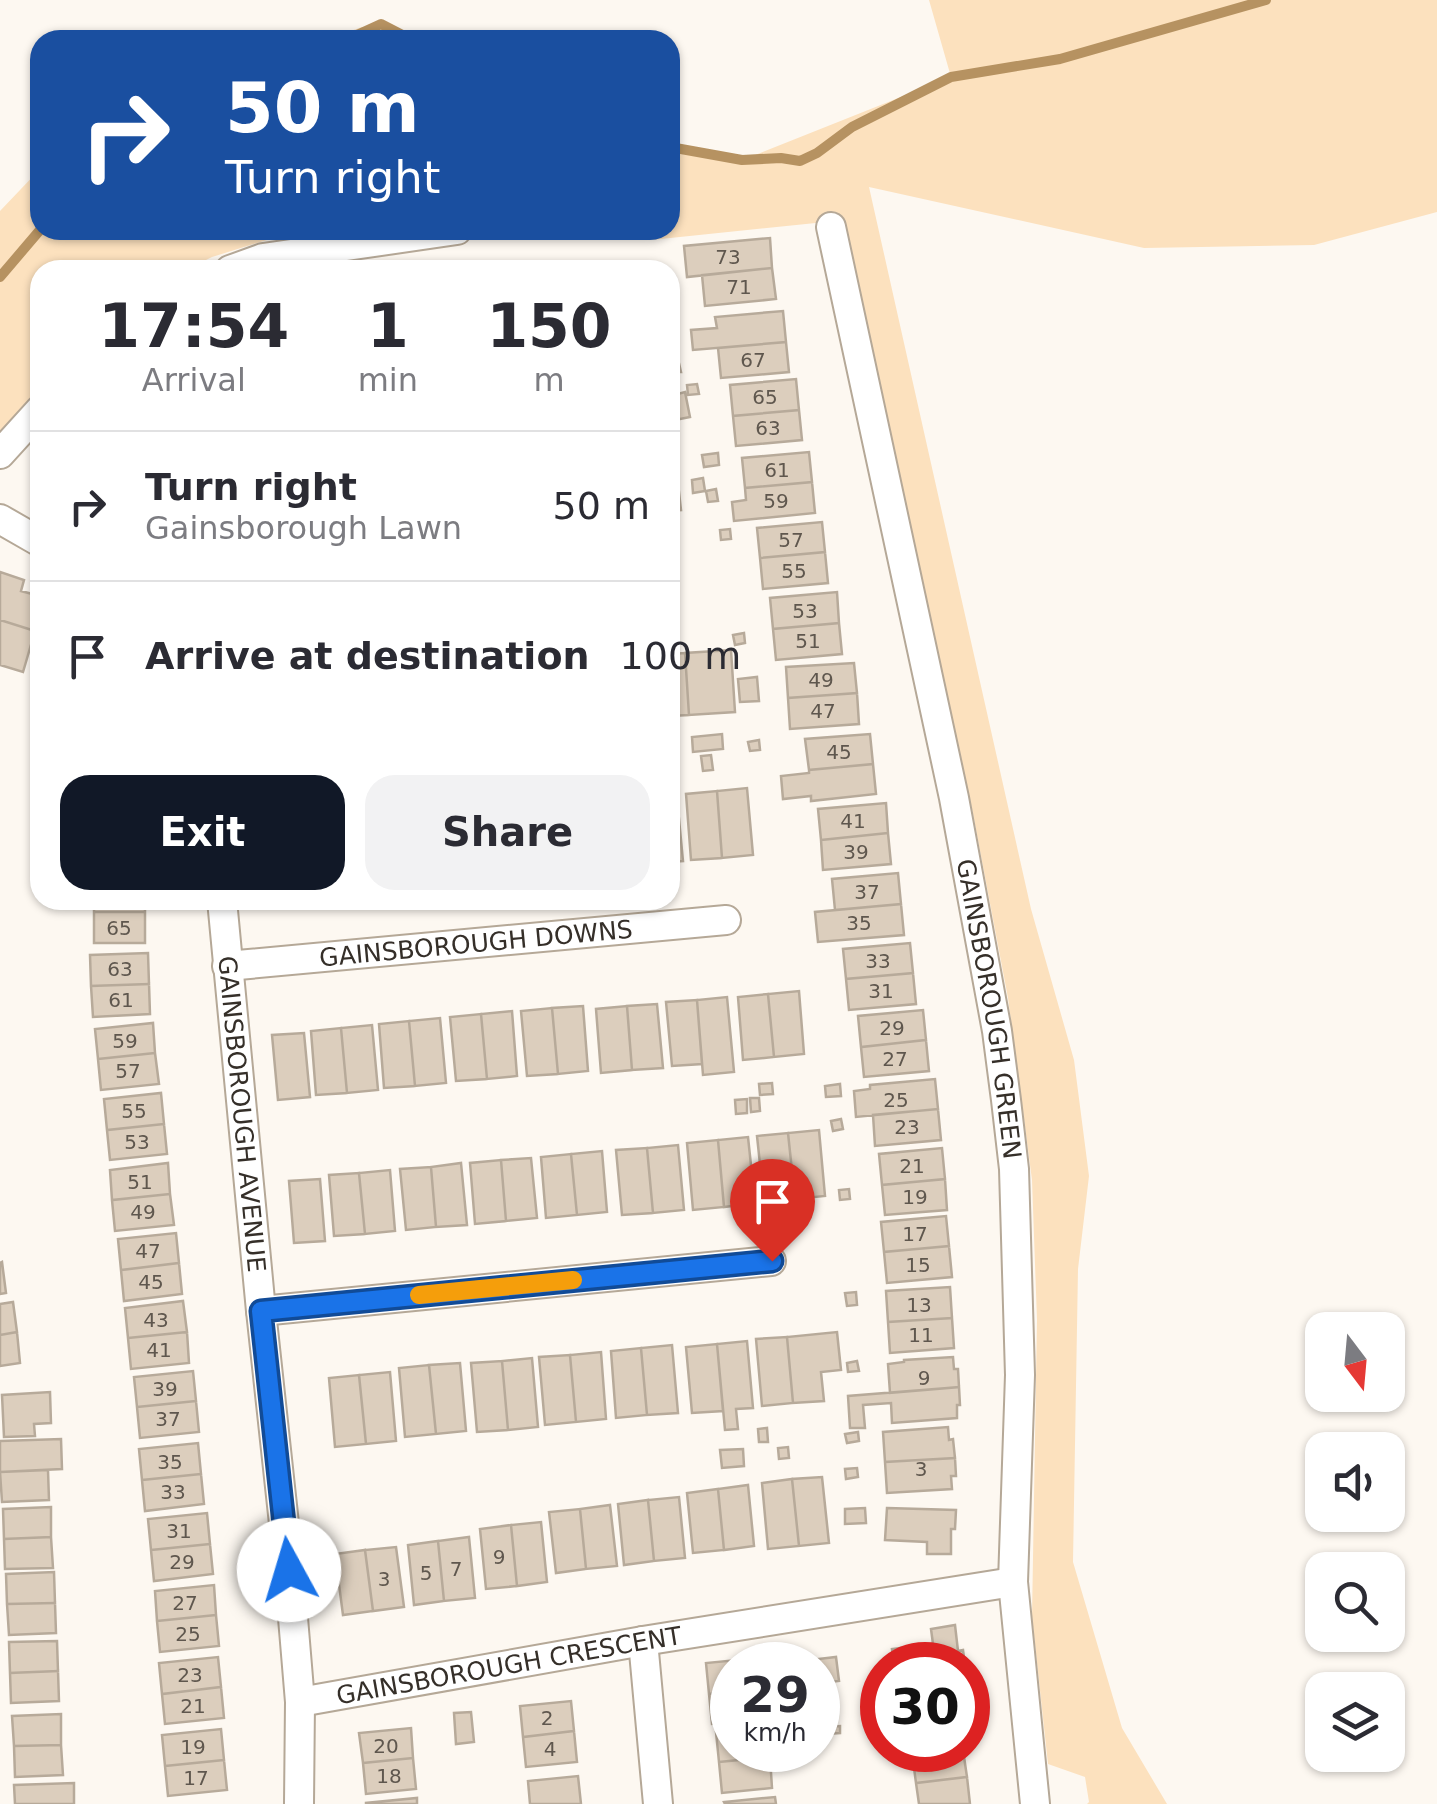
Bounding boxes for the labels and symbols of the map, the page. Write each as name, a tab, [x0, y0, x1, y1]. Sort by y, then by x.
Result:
house number: 73	[715, 245, 741, 269]
house number: 71	[726, 275, 752, 299]
house number: 67	[740, 348, 766, 372]
house number: 65	[752, 385, 778, 409]
house number: 63	[755, 416, 781, 440]
house number: 61	[764, 458, 790, 482]
house number: 59	[763, 489, 789, 513]
house number: 57	[778, 528, 804, 552]
house number: 55	[781, 559, 807, 583]
house number: 53	[792, 599, 818, 623]
house number: 51	[795, 629, 821, 653]
house number: 49	[808, 668, 834, 692]
house number: 47	[810, 699, 836, 723]
house number: 45	[826, 740, 852, 764]
house number: 41	[840, 809, 866, 833]
house number: 39	[843, 840, 869, 864]
street label: GAINSBOROUGH GREEN	[951, 857, 1027, 1160]
house number: 37	[854, 880, 880, 904]
house number: 35	[846, 911, 872, 935]
street label: GAINSBOROUGH DOWNS	[318, 914, 634, 972]
house number: 65	[106, 916, 132, 940]
house number: 33	[865, 949, 891, 973]
street label: GAINSBOROUGH AVENUE	[213, 955, 272, 1273]
house number: 63	[107, 957, 133, 981]
house number: 31	[868, 979, 894, 1003]
house number: 61	[108, 988, 134, 1012]
house number: 29	[879, 1016, 905, 1040]
house number: 59	[112, 1029, 138, 1053]
house number: 27	[882, 1047, 908, 1071]
house number: 57	[115, 1059, 141, 1083]
house number: 25	[883, 1088, 909, 1112]
house number: 55	[121, 1099, 147, 1123]
house number: 23	[894, 1115, 920, 1139]
house number: 53	[124, 1130, 150, 1154]
house number: 21	[899, 1154, 925, 1178]
pin	[730, 1159, 815, 1262]
house number: 51	[127, 1170, 153, 1194]
house number: 19	[902, 1185, 928, 1209]
house number: 49	[130, 1200, 156, 1224]
house number: 17	[902, 1222, 928, 1246]
house number: 47	[135, 1239, 161, 1263]
house number: 15	[905, 1253, 931, 1277]
house number: 45	[138, 1270, 164, 1294]
house number: 13	[906, 1293, 932, 1317]
house number: 43	[143, 1308, 169, 1332]
north arrow	[1305, 1312, 1405, 1412]
house number: 11	[908, 1323, 934, 1347]
house number: 41	[146, 1338, 172, 1362]
house number: 9	[918, 1366, 930, 1390]
house number: 39	[152, 1377, 178, 1401]
house number: 37	[155, 1407, 181, 1431]
house number: 35	[157, 1450, 183, 1474]
house number: 3	[915, 1457, 927, 1481]
house number: 33	[160, 1480, 186, 1504]
position arrow	[237, 1518, 341, 1622]
house number: 31	[166, 1519, 192, 1543]
house number: 9	[493, 1545, 505, 1569]
house number: 29	[169, 1550, 195, 1574]
house number: 7	[450, 1557, 462, 1581]
house number: 5	[420, 1561, 432, 1585]
house number: 3	[378, 1567, 390, 1591]
house number: 27	[172, 1591, 198, 1615]
street label: GAINSBOROUGH CRESCENT	[334, 1620, 684, 1710]
house number: 25	[175, 1622, 201, 1646]
speed limit sign: 30	[860, 1642, 990, 1772]
house number: 23	[177, 1663, 203, 1687]
house number: 21	[180, 1694, 206, 1718]
house number: 2	[541, 1706, 553, 1730]
house number: 20	[373, 1734, 399, 1758]
house number: 19	[180, 1735, 206, 1759]
house number: 4	[544, 1737, 556, 1761]
house number: 18	[376, 1764, 402, 1788]
house number: 17	[183, 1766, 209, 1790]

